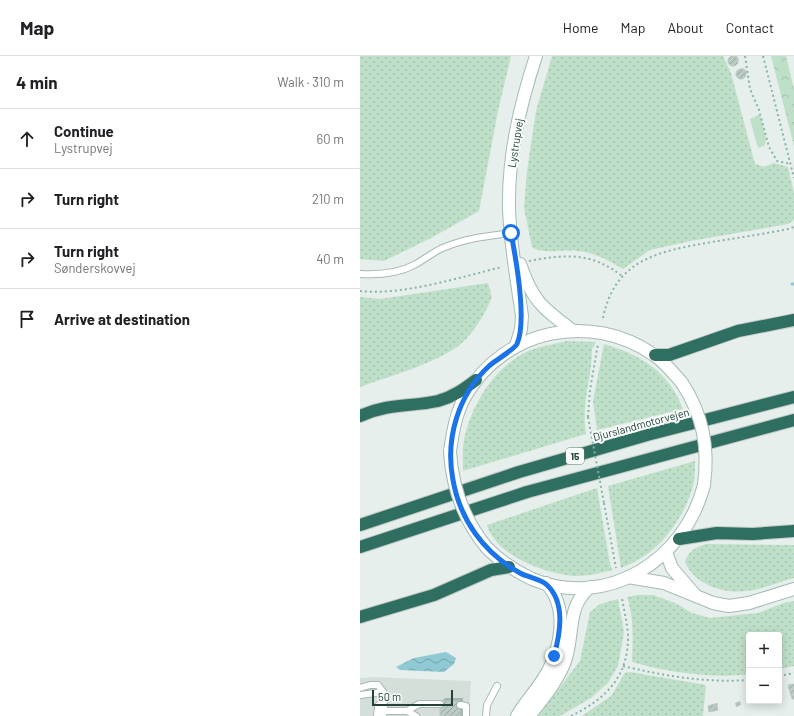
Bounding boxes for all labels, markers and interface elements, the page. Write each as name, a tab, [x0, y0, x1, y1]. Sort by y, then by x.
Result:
text: Map	[20, 16, 54, 39]
text: Home	[563, 19, 599, 36]
text: Map	[621, 19, 645, 36]
text: About	[667, 19, 704, 36]
text: Contact	[726, 19, 774, 36]
text: 4 min	[16, 72, 58, 92]
text: Walk · 310 m	[277, 74, 344, 90]
street label: Lystrupvej	[505, 117, 525, 169]
text: Continue	[54, 122, 114, 140]
icon: ahead	[16, 128, 38, 150]
text: 60 m	[317, 131, 344, 147]
text: Lystrupvej	[54, 140, 113, 156]
icon: right	[16, 188, 38, 210]
text: Turn right	[54, 190, 119, 208]
text: 210 m	[312, 191, 344, 207]
route start	[502, 224, 520, 242]
text: Turn right	[54, 242, 119, 260]
icon: right	[16, 248, 38, 270]
text: 40 m	[316, 251, 344, 267]
text: Sønderskovvej	[54, 260, 136, 276]
icon: arrive	[16, 308, 38, 330]
text: Arrive at destination	[54, 310, 190, 328]
street label: Djurslandmotorvejen	[591, 405, 691, 443]
road number: 15	[566, 448, 584, 464]
map controls	[746, 632, 782, 704]
button: +	[746, 632, 782, 668]
route end	[545, 647, 563, 665]
button: −	[746, 668, 782, 704]
scale bar	[372, 688, 453, 707]
text: 50 m	[378, 690, 401, 703]

